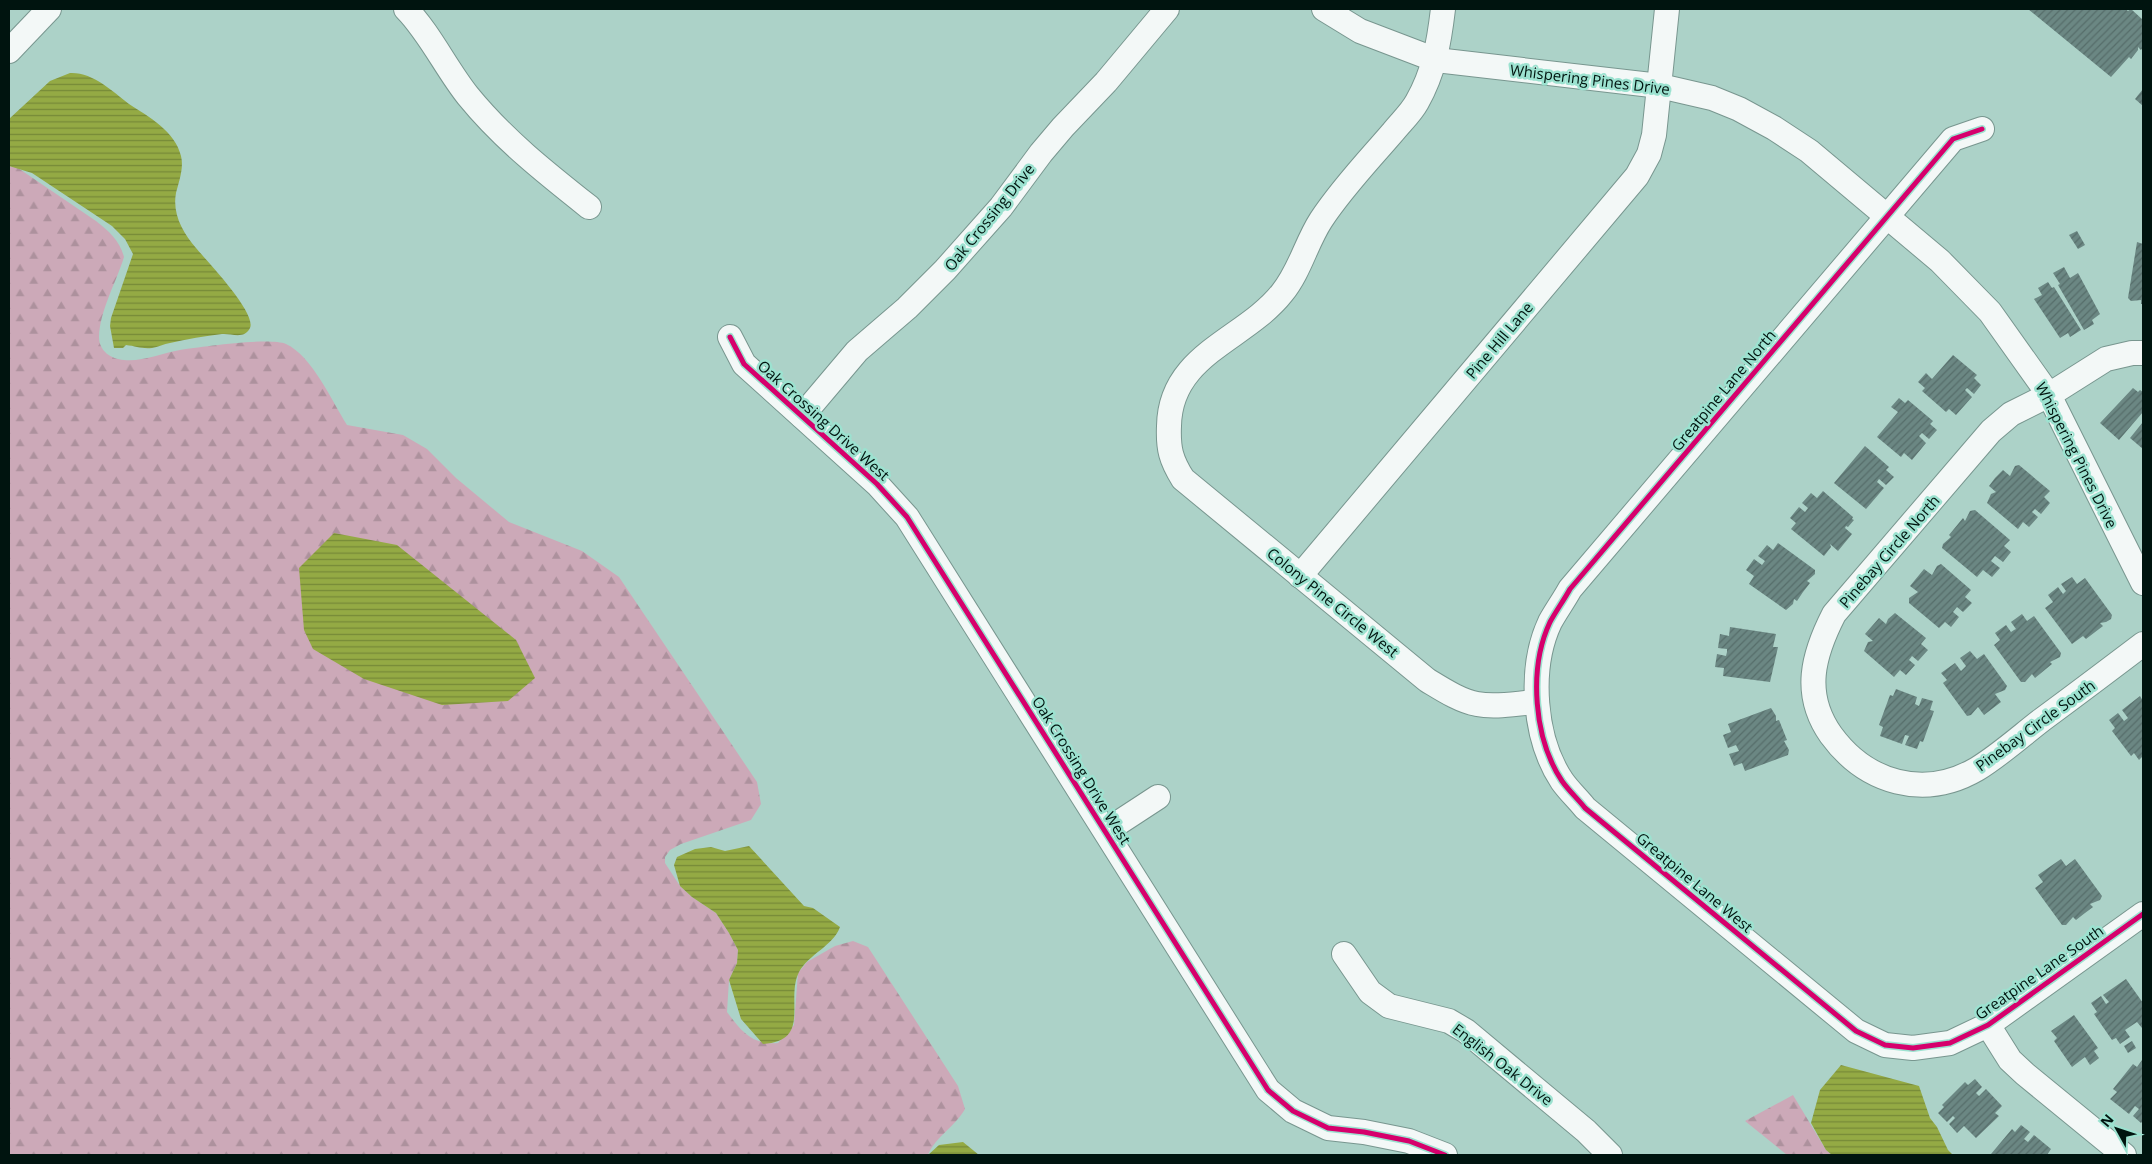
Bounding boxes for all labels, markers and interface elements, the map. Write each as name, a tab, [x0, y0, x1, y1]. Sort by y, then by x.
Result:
street label: Whispering Pines Drive	[1509, 59, 1671, 99]
street label: Oak Crossing Drive	[940, 159, 1038, 275]
street label: Pine Hill Lane	[1461, 297, 1537, 383]
street label: Greatpine Lane North	[1666, 325, 1780, 455]
street label: Oak Crossing Drive West	[754, 355, 894, 485]
street label: Whispering Pines Drive	[2032, 379, 2122, 531]
street label: Pinebay Circle North	[1835, 490, 1943, 612]
street label: Colony Pine Circle West	[1263, 543, 1403, 661]
street label: Pinebay Circle South	[1971, 675, 2099, 775]
street label: Oak Crossing Drive West	[1028, 692, 1136, 848]
street label: Greatpine Lane West	[1633, 827, 1757, 937]
street label: Greatpine Lane South	[1971, 920, 2107, 1024]
street label: English Oak Drive	[1449, 1019, 1557, 1109]
north arrow	[2092, 1104, 2142, 1154]
text: N	[2096, 1110, 2118, 1131]

